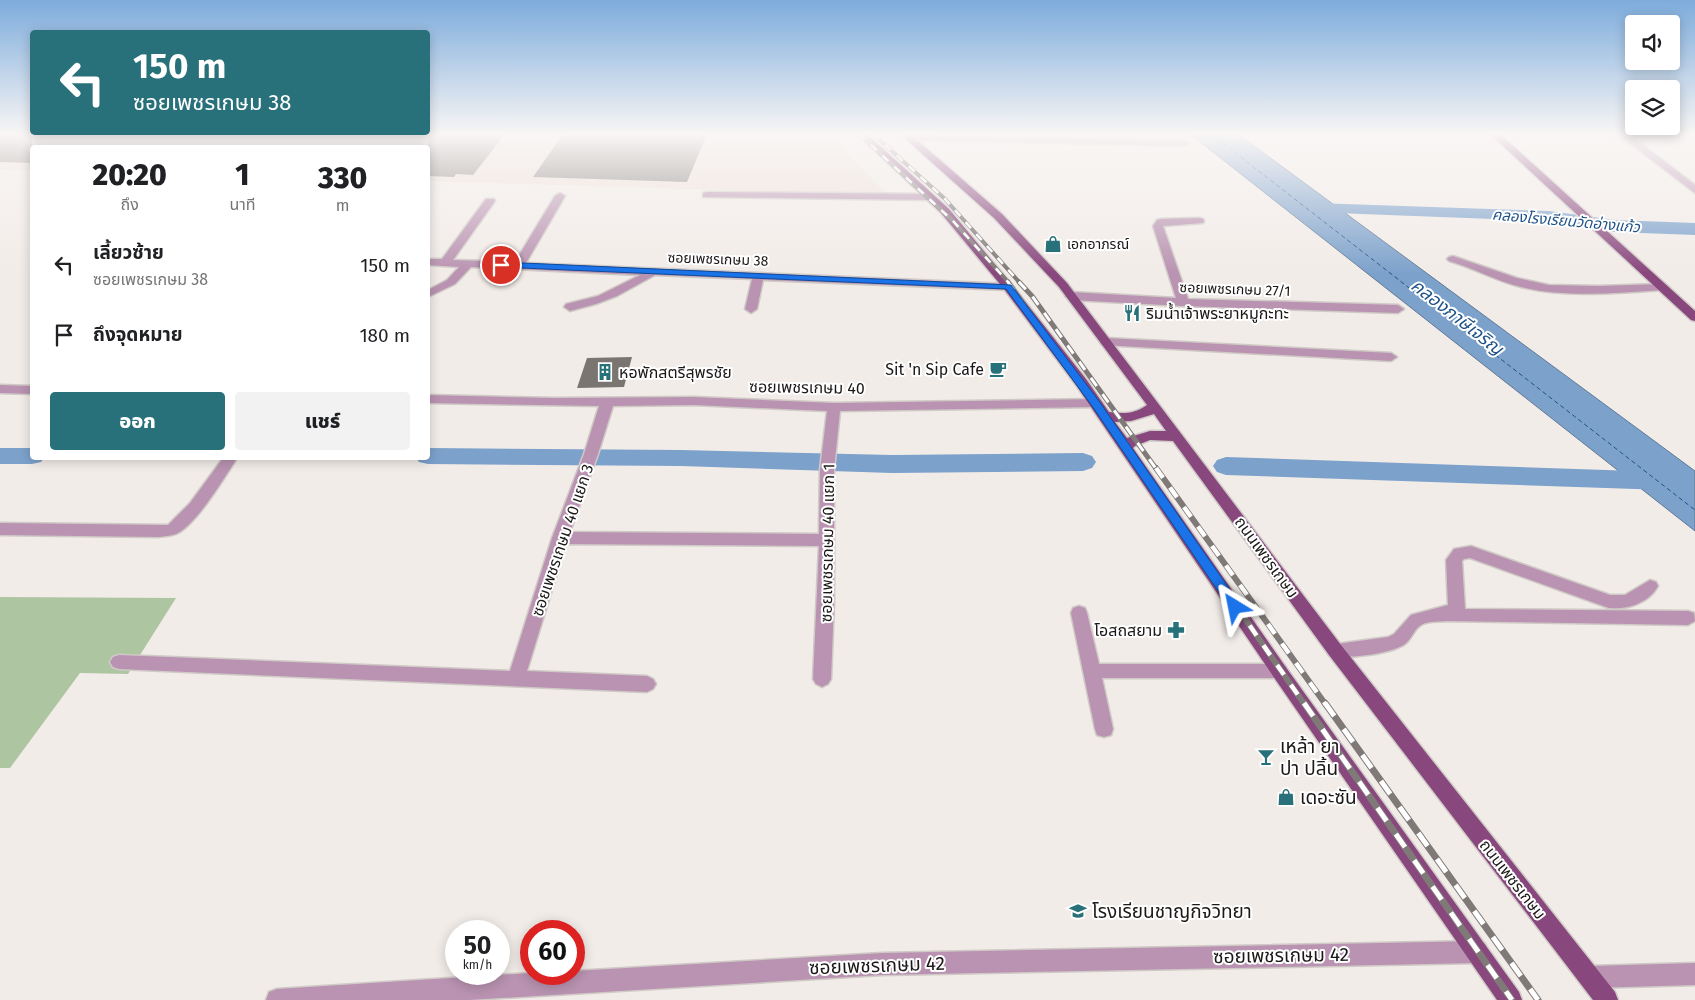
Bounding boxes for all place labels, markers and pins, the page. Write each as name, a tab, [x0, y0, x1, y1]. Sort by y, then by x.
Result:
shop icon: เอกอาภรณ์	[1043, 234, 1063, 254]
place label: เอกอาภรณ์	[1067, 236, 1129, 253]
pin	[480, 244, 522, 286]
place label: ริมน้ำเจ้าพระยาหมูกะทะ	[1146, 302, 1289, 323]
restaurant icon: ริมน้ำเจ้าพระยาหมูกะทะ	[1122, 303, 1142, 323]
cafe icon: Sit 'n Sip Cafe	[988, 359, 1008, 379]
place label: Sit 'n Sip Cafe	[885, 360, 984, 379]
building icon: หอพักสตรีสุพรชัย	[595, 362, 615, 382]
place label: หอพักสตรีสุพรชัย	[619, 363, 732, 382]
pharmacy icon: โอสถสยาม	[1166, 620, 1186, 640]
place label: โอสถสยาม	[1094, 621, 1162, 640]
place label: เหล้า ยา ปา ปลิ้น	[1280, 735, 1339, 780]
bar icon: เหล้า ยา ปา ปลิ้น	[1256, 747, 1276, 767]
place label: เดอะซัน	[1300, 786, 1357, 809]
shop icon: เดอะซัน	[1276, 787, 1296, 807]
place label: โรงเรียนชาญกิจวิทยา	[1092, 900, 1252, 923]
school or university icon: โรงเรียนชาญกิจวิทยา	[1068, 901, 1088, 921]

